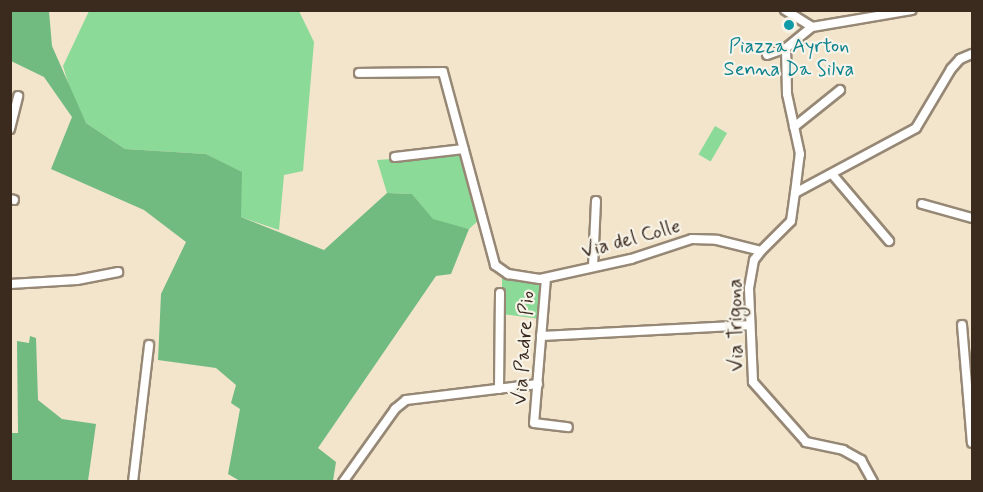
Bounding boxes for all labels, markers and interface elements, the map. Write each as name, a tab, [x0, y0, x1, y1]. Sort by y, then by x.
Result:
marker: Piazza Ayrton Senna Da Silva	[782, 18, 796, 32]
place label: Piazza Ayrton Senna Da Silva	[724, 35, 854, 82]
street label: Via del Colle	[578, 214, 684, 264]
street label: Via Trigona	[723, 277, 749, 373]
street label: Via Padre Pio	[508, 291, 540, 405]

